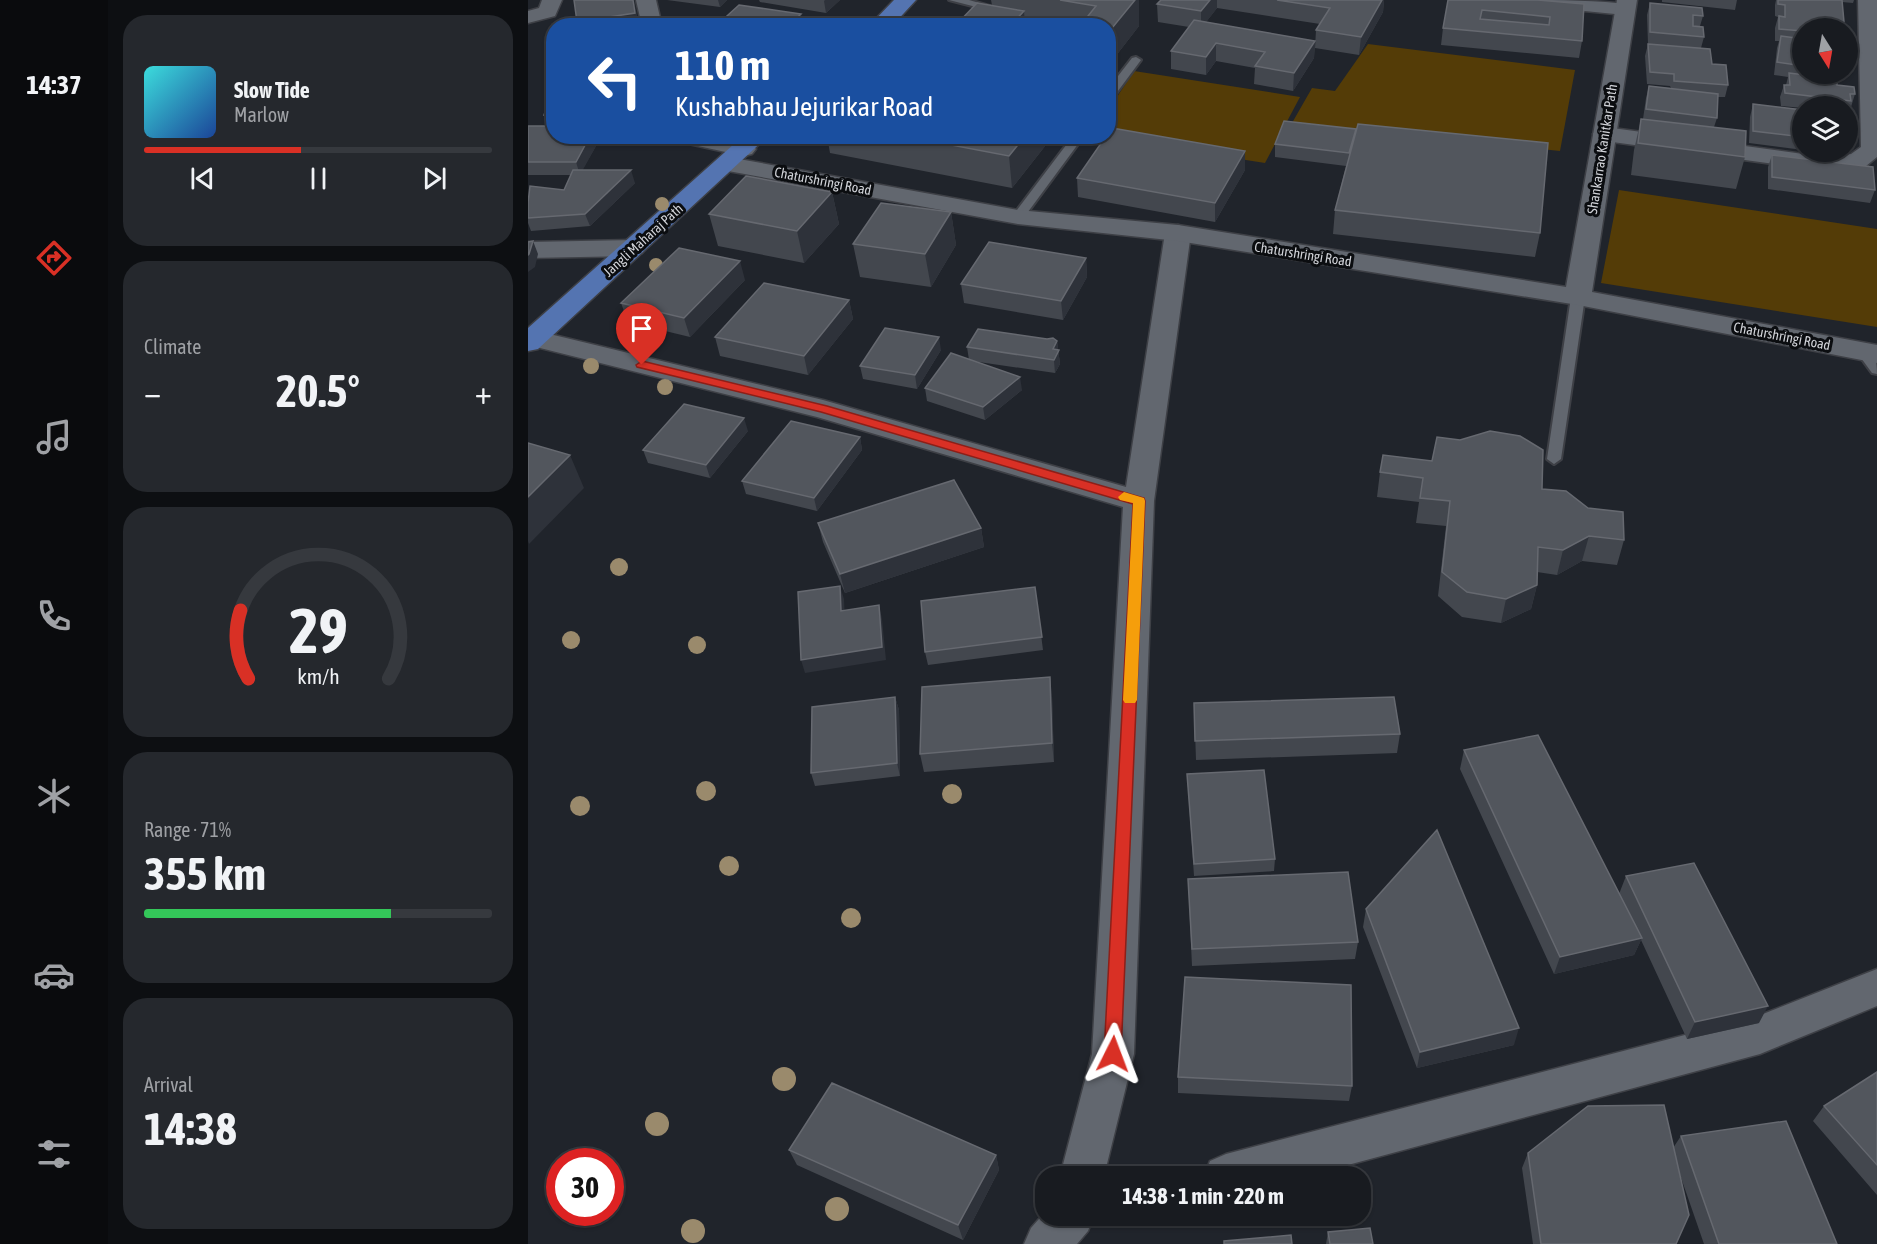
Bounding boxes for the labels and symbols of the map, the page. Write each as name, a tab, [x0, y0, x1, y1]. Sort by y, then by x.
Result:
north arrow	[1792, 18, 1858, 84]
street label: Shankarrao Kanitkar Path	[1584, 83, 1620, 215]
street label: Chaturshringi Road	[773, 164, 873, 198]
street label: Jangli Maharaj Path	[600, 200, 686, 280]
street label: Chaturshringi Road	[1253, 238, 1353, 270]
pin	[616, 303, 667, 365]
street label: Chaturshringi Road	[1732, 319, 1832, 353]
position arrow	[1081, 1022, 1145, 1086]
speed limit sign: 30	[546, 1148, 624, 1226]

